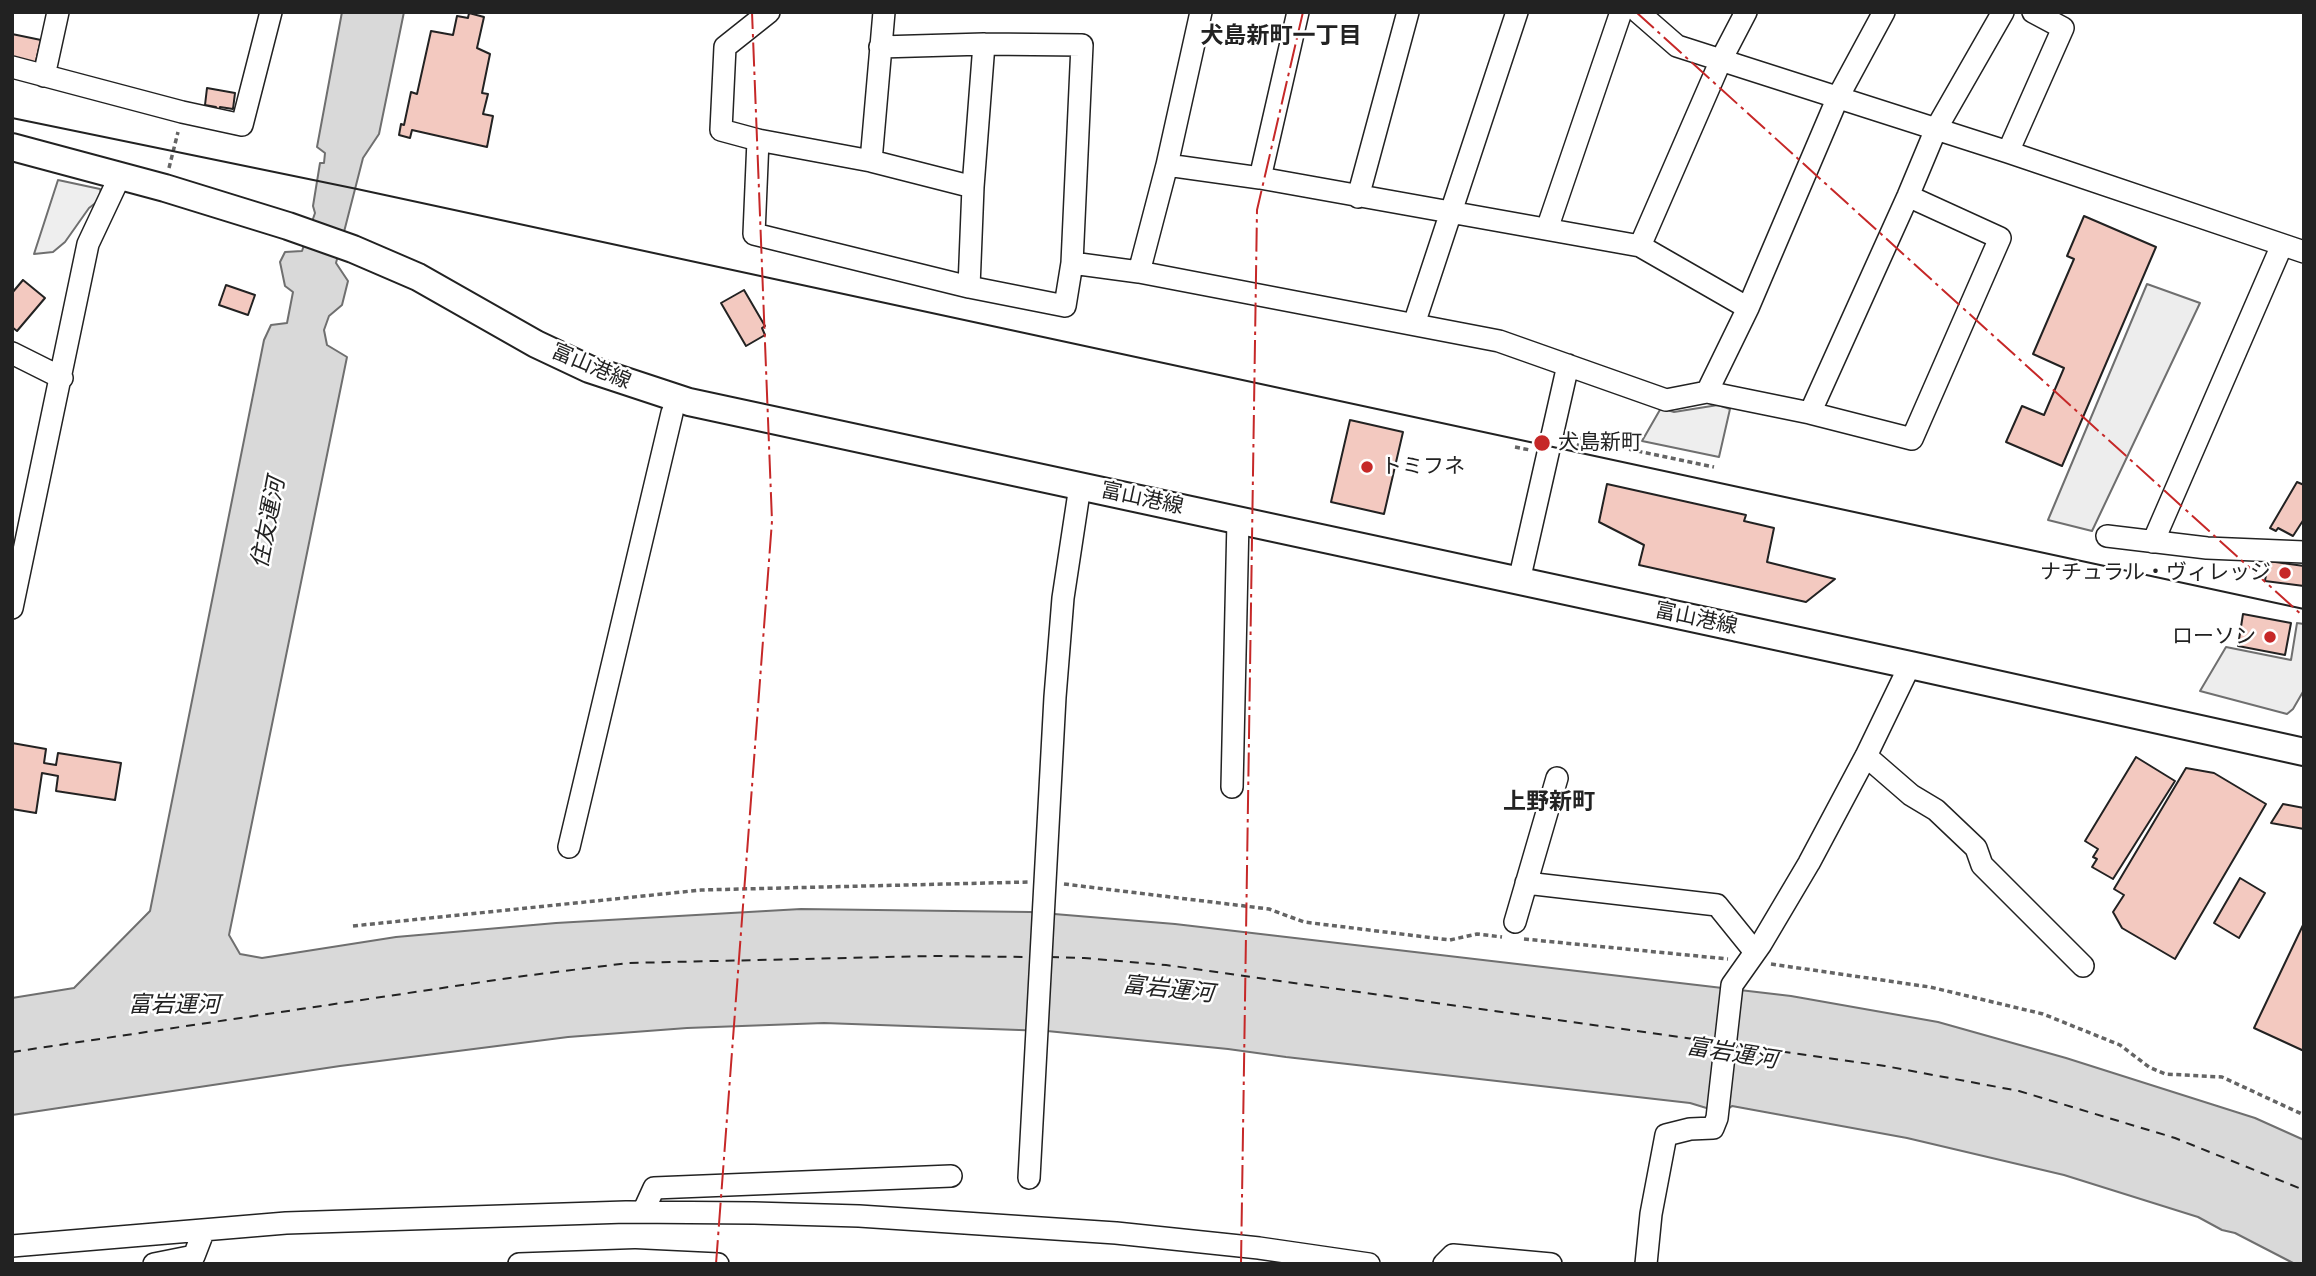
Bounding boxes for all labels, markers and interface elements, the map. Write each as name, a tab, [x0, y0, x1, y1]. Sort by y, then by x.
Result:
district label: 犬島新町一丁目	[1201, 23, 1361, 51]
street label: 富山港線	[547, 339, 635, 395]
place label: 犬島新町	[1558, 430, 1642, 456]
marker: 犬島新町	[1532, 433, 1552, 453]
place label: トミフネ	[1381, 454, 1465, 480]
marker: トミフネ	[1359, 459, 1375, 475]
water label: 住友運河	[247, 475, 291, 571]
street label: 富山港線	[1098, 478, 1186, 520]
place label: ナチュラル・ヴィレッジ	[2040, 560, 2271, 586]
marker: ナチュラル・ヴィレッジ	[2277, 565, 2293, 581]
street label: 富山港線	[1652, 598, 1740, 640]
place label: ローソン	[2172, 624, 2256, 650]
marker: ローソン	[2262, 629, 2278, 645]
district label: 上野新町	[1503, 789, 1595, 817]
water label: 富岩運河	[1121, 971, 1215, 1009]
water label: 富岩運河	[128, 992, 220, 1020]
water label: 富岩運河	[1684, 1033, 1780, 1075]

